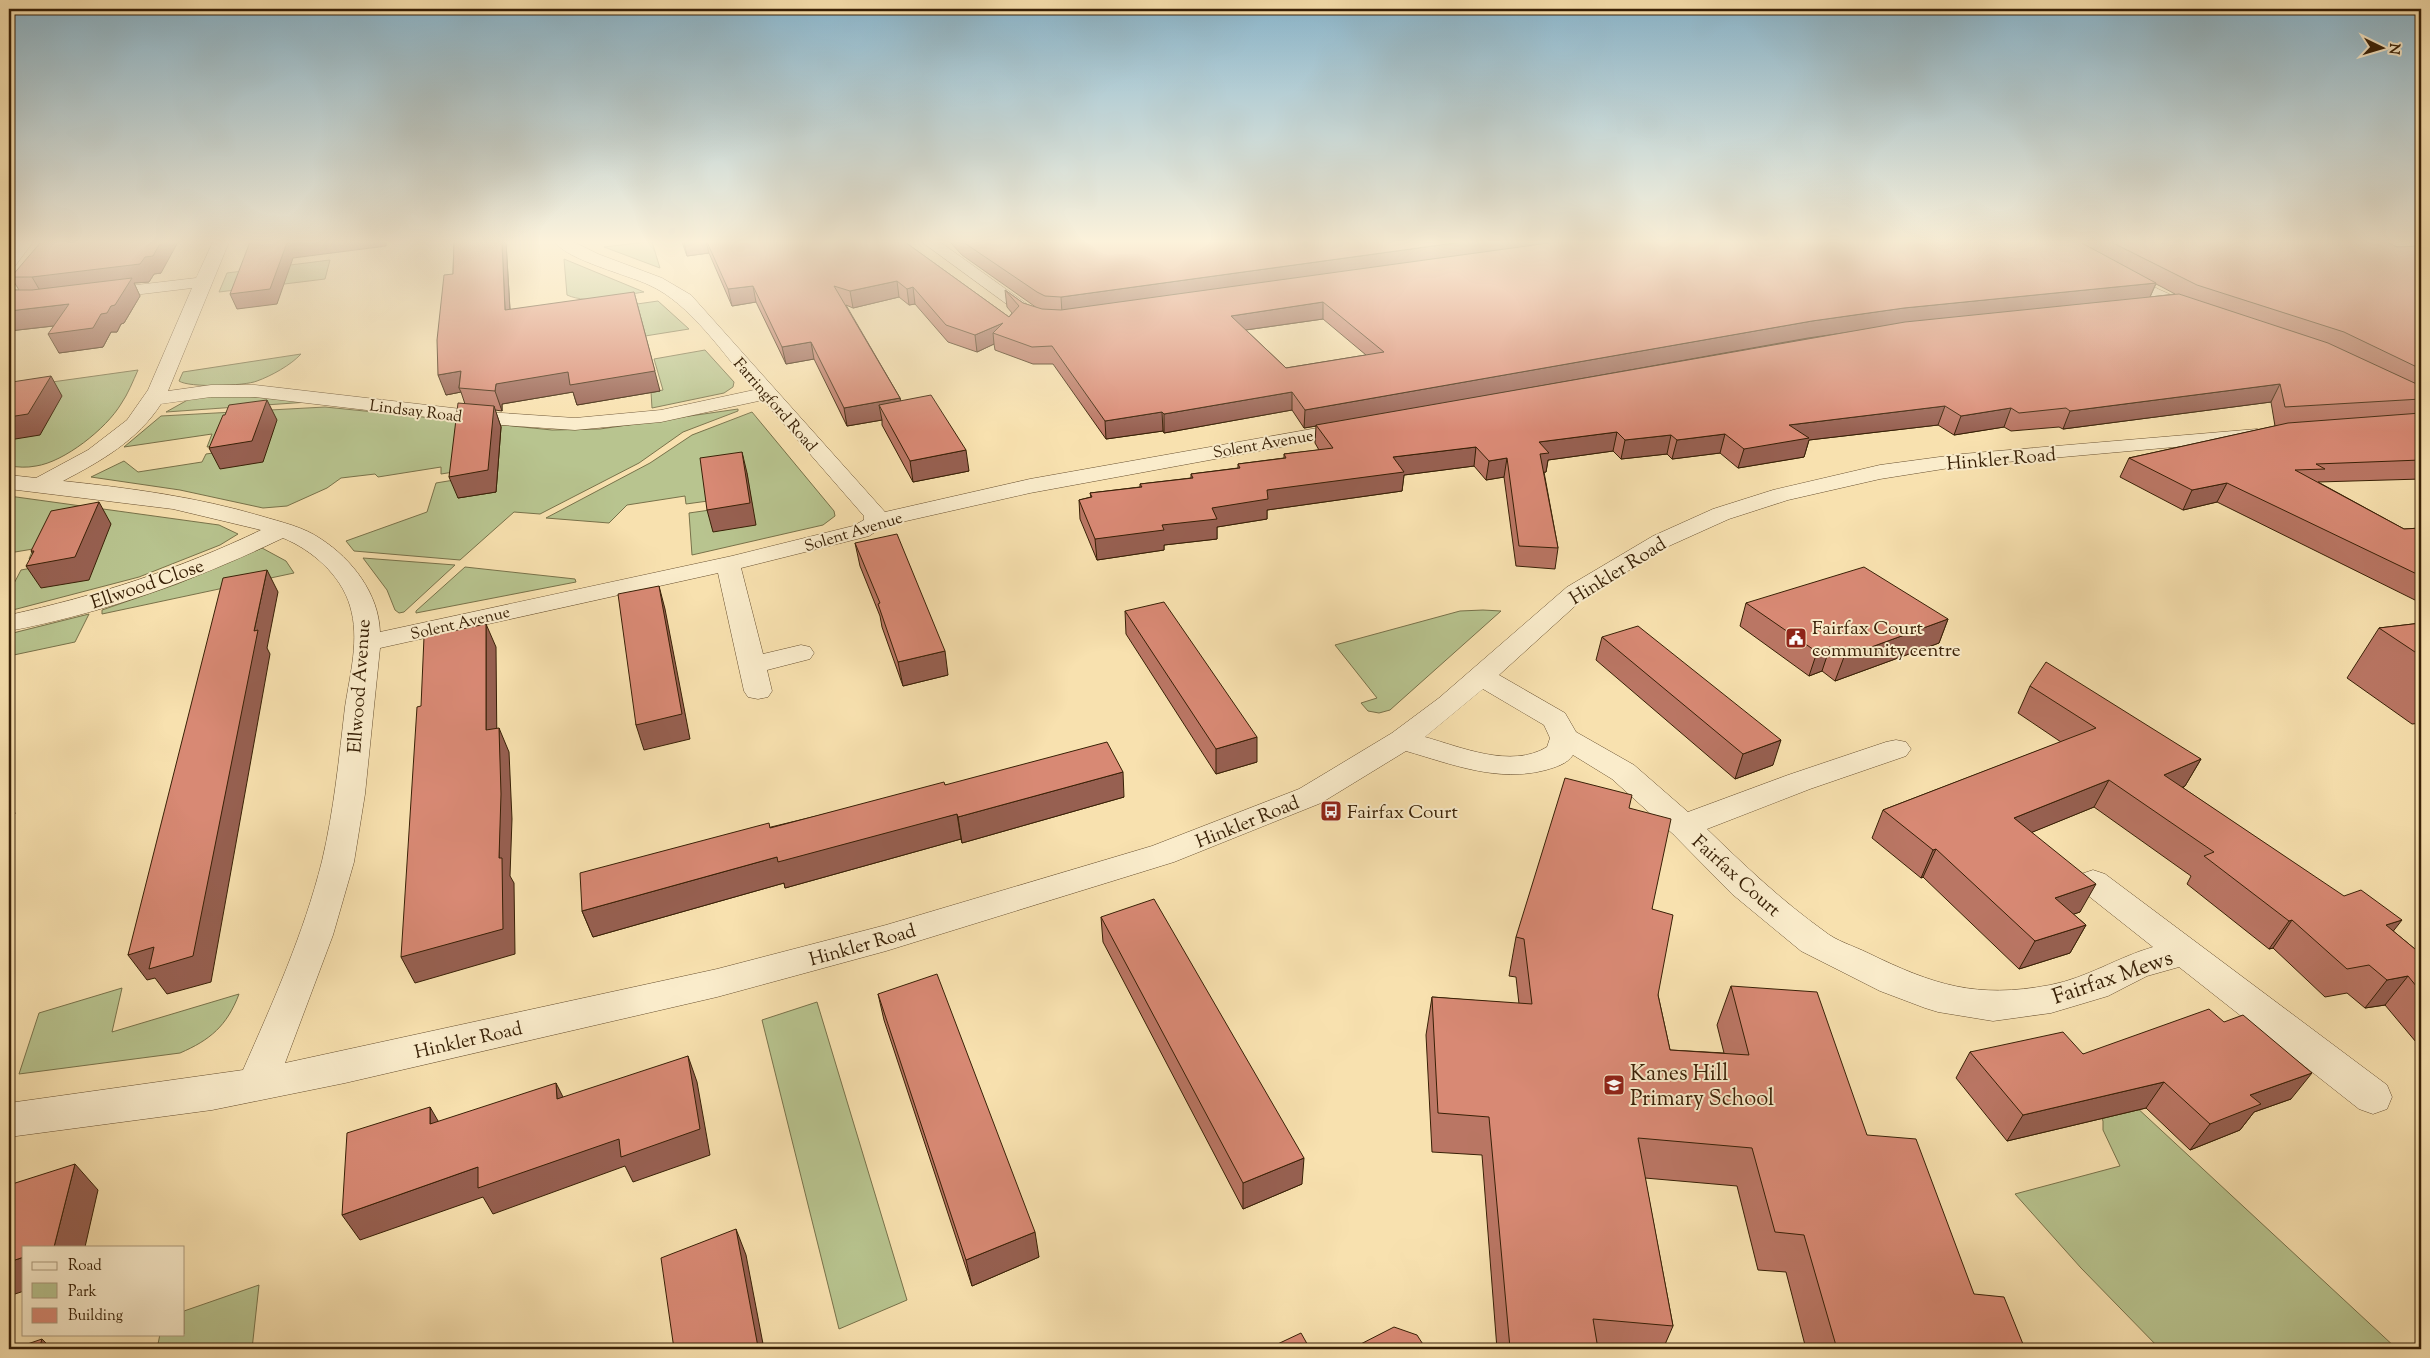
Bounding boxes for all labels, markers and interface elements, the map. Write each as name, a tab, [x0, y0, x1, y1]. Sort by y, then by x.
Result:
north arrow	[2358, 22, 2408, 72]
text: N	[2383, 43, 2403, 55]
street label: Farringford Road	[727, 354, 821, 458]
street label: Lindsay Road	[368, 395, 463, 430]
street label: Solent Avenue	[1211, 425, 1315, 466]
street label: Hinkler Road	[1945, 442, 2057, 479]
street label: Solent Avenue	[802, 508, 906, 559]
street label: Hinkler Road	[1565, 531, 1672, 613]
street label: Ellwood Close	[88, 553, 208, 617]
street label: Solent Avenue	[408, 602, 513, 647]
place label: Fairfax Court community centre	[1812, 616, 1961, 665]
street label: Ellwood Avenue	[342, 618, 379, 754]
public building icon: Fairfax Court community centre	[1784, 626, 1808, 650]
street label: Hinkler Road	[1192, 790, 1304, 856]
bus stop icon: Fairfax Court	[1319, 799, 1343, 823]
place label: Fairfax Court	[1347, 800, 1458, 827]
street label: Fairfax Court	[1685, 830, 1786, 924]
street label: Hinkler Road	[806, 918, 919, 975]
street label: Fairfax Mews	[2048, 943, 2178, 1014]
street label: Hinkler Road	[412, 1016, 525, 1067]
place label: Kanes Hill Primary School	[1630, 1059, 1774, 1116]
school or university icon: Kanes Hill Primary School	[1602, 1073, 1626, 1097]
legend	[22, 1246, 185, 1336]
text: Road	[68, 1256, 102, 1277]
text: Park	[68, 1282, 97, 1303]
text: Building	[68, 1306, 123, 1327]

